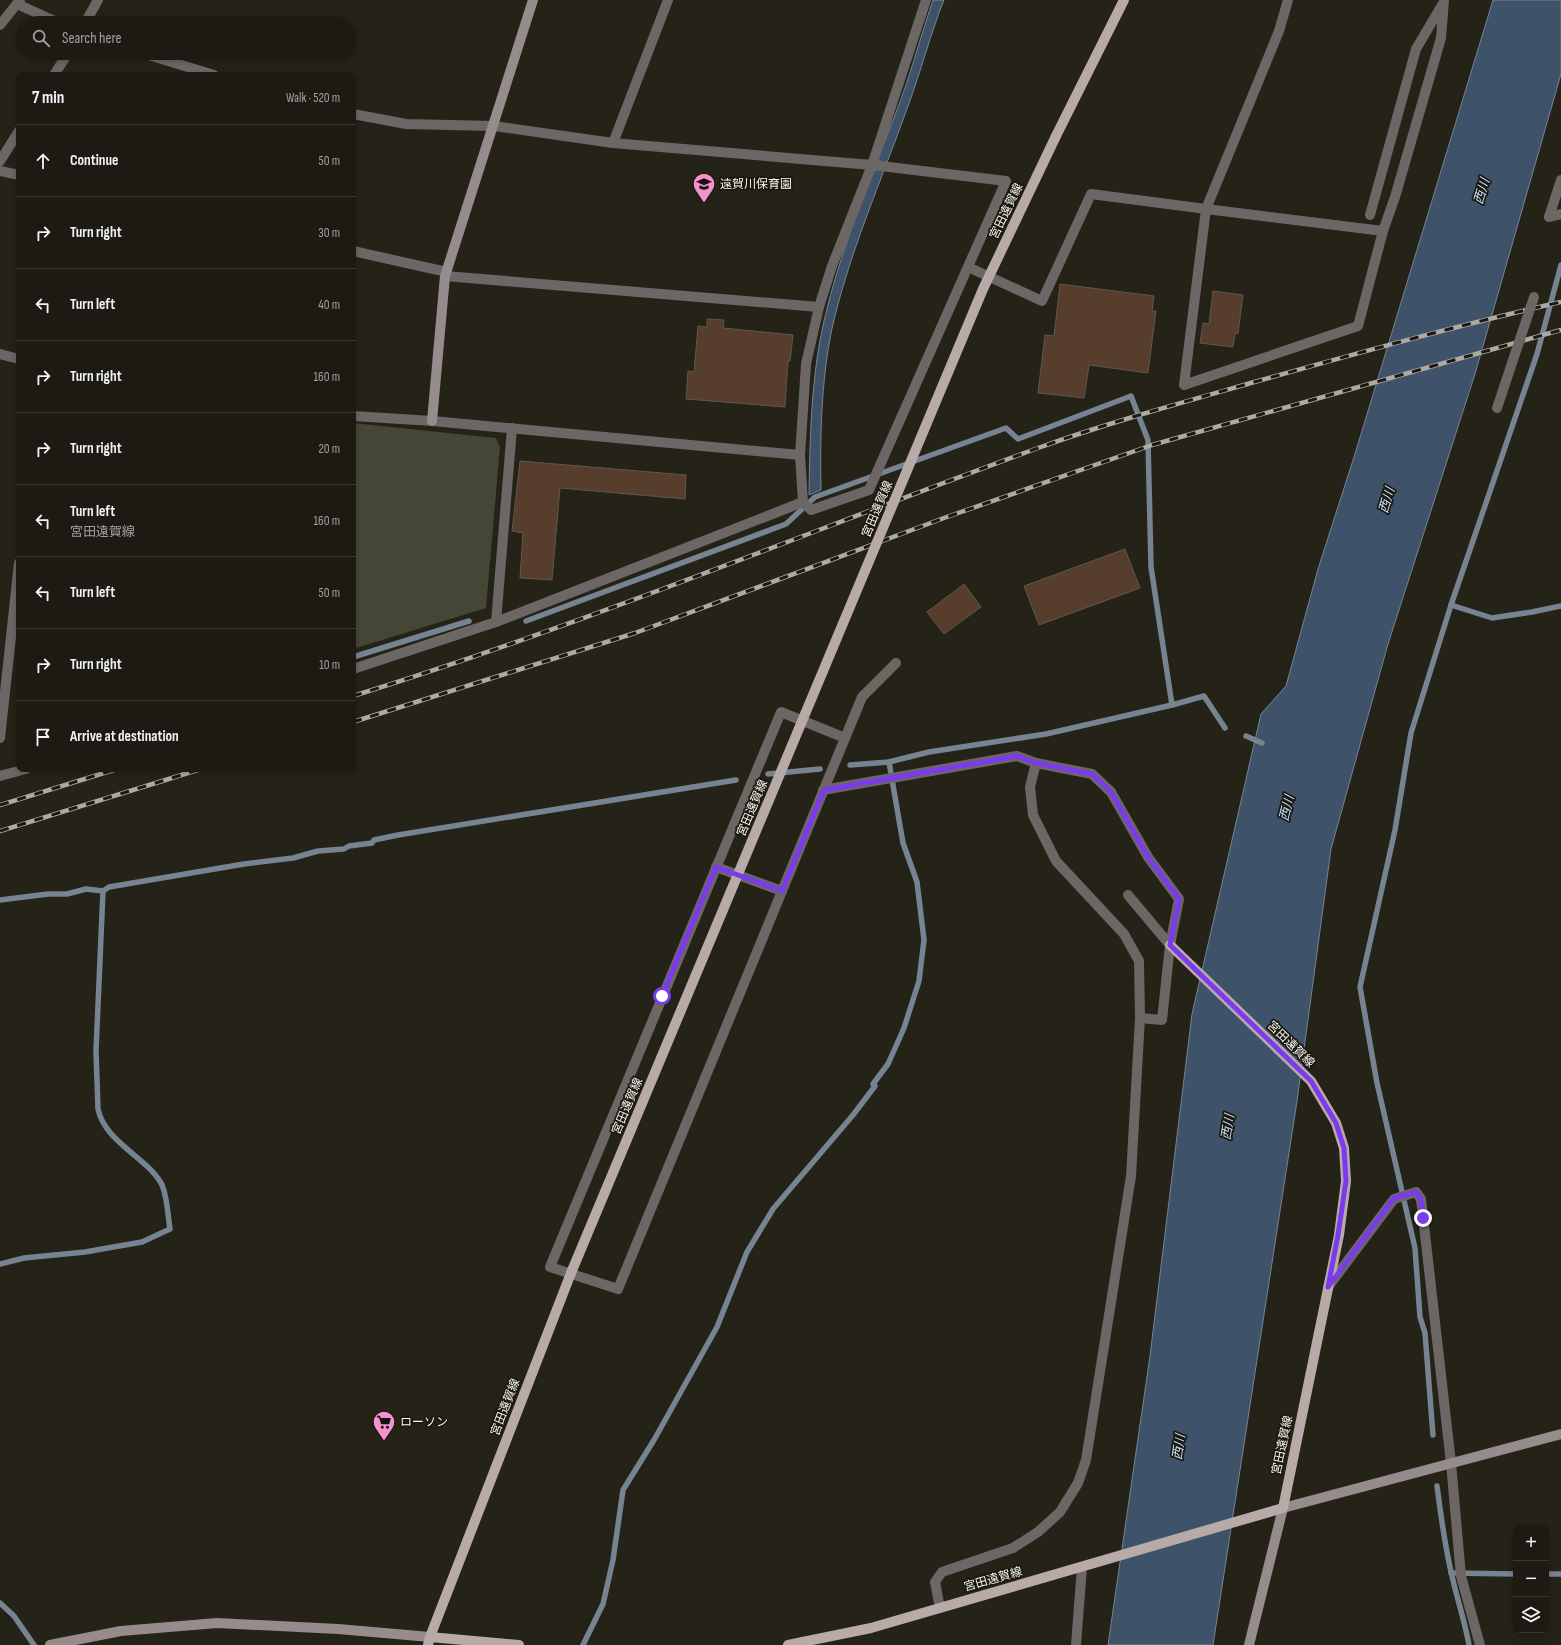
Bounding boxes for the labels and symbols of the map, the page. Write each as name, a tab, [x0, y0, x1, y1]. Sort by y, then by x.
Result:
school or university icon: 遠賀川保育園	[691, 171, 717, 204]
water label: 西川	[1471, 175, 1494, 206]
place label: 遠賀川保育園	[720, 177, 792, 192]
street label: 宮田遠賀線	[987, 181, 1026, 241]
street label: 宮田遠賀線	[859, 479, 896, 540]
water label: 西川	[1376, 484, 1399, 515]
street label: 宮田遠賀線	[734, 778, 771, 839]
water label: 西川	[1276, 792, 1298, 823]
route start	[653, 987, 671, 1005]
street label: 宮田遠賀線	[1264, 1018, 1317, 1071]
street label: 宮田遠賀線	[609, 1076, 646, 1137]
water label: 西川	[1218, 1111, 1238, 1141]
route end	[1414, 1209, 1432, 1227]
street label: 宮田遠賀線	[488, 1376, 523, 1438]
supermarket icon: ローソン	[371, 1409, 397, 1442]
street label: 宮田遠賀線	[1269, 1414, 1296, 1476]
place label: ローソン	[400, 1415, 448, 1430]
water label: 西川	[1169, 1431, 1189, 1461]
street label: 宮田遠賀線	[962, 1564, 1024, 1595]

